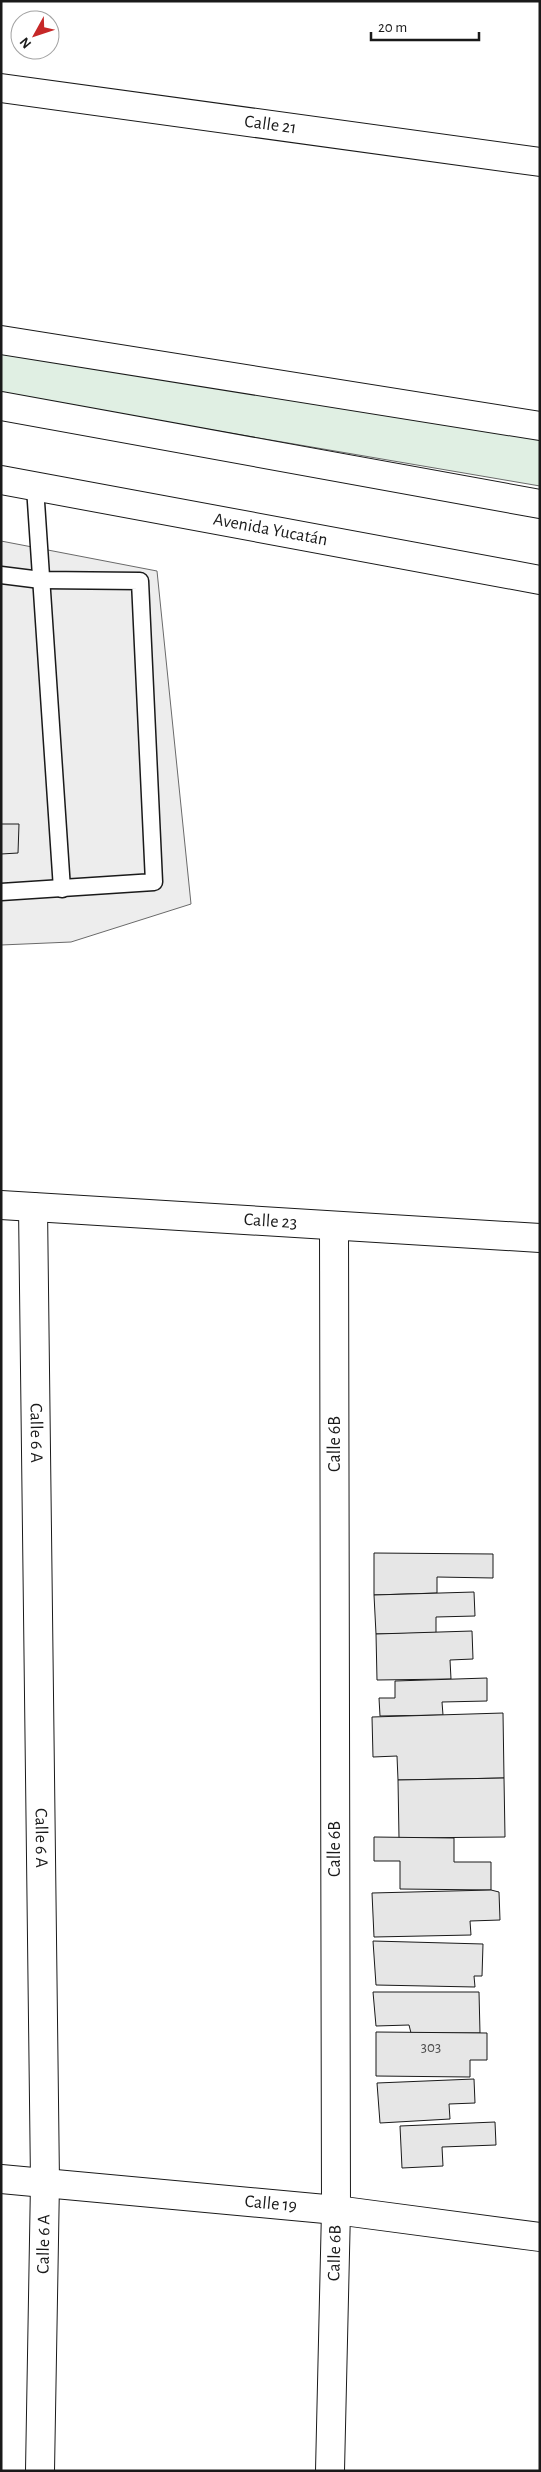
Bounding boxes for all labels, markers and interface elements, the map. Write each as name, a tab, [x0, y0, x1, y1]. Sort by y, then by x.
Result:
north arrow	[10, 10, 60, 60]
scale bar	[371, 10, 478, 42]
text: 20 m	[378, 20, 407, 35]
text: N	[17, 34, 34, 51]
street label: Calle 21	[243, 113, 298, 137]
street label: Avenida Yucatán	[212, 511, 329, 549]
street label: Calle 23	[243, 1211, 298, 1232]
street label: Calle 6 A	[26, 1403, 45, 1464]
street label: Calle 6B	[326, 1416, 344, 1472]
street label: Calle 6 A	[31, 1808, 50, 1869]
street label: Calle 6B	[326, 1821, 344, 1877]
house number: 303	[421, 2040, 441, 2055]
street label: Calle 19	[244, 2193, 298, 2215]
street label: Calle 6 A	[34, 2213, 54, 2274]
street label: Calle 6B	[325, 2225, 345, 2281]

